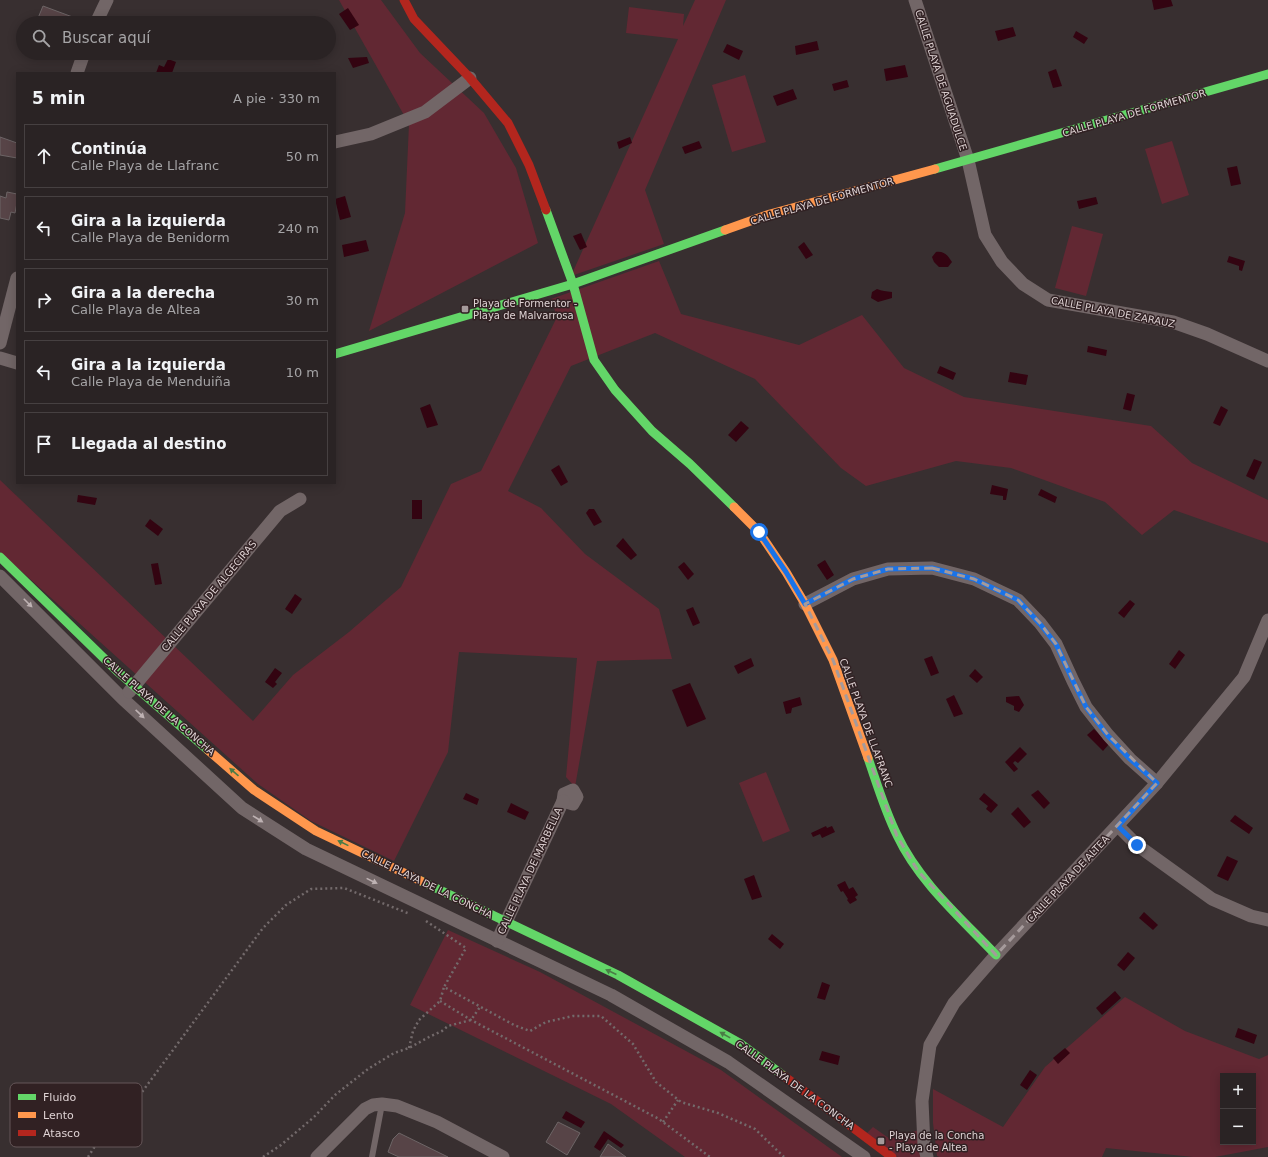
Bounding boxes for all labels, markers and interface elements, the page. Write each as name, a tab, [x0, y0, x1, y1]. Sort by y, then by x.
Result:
street label: CALLE PLAYA DE AGUADULCE	[913, 8, 969, 152]
search box	[16, 16, 336, 60]
icon: search	[30, 27, 52, 49]
text: Buscar aquí	[62, 29, 150, 47]
street label: CALLE PLAYA DE FORMENTOR	[1061, 87, 1207, 139]
text: 5 min	[32, 88, 85, 108]
text: A pie · 330 m	[233, 91, 320, 106]
text: Continúa	[71, 140, 147, 158]
icon: ahead	[33, 145, 55, 167]
text: 50 m	[286, 149, 319, 164]
text: Calle Playa de Llafranc	[71, 158, 219, 173]
street label: CALLE PLAYA DE FORMENTOR	[749, 175, 895, 227]
text: Gira a la izquierda	[71, 212, 226, 230]
icon: left	[33, 217, 55, 239]
text: 240 m	[277, 221, 319, 236]
text: Calle Playa de Benidorm	[71, 230, 230, 245]
text: Gira a la derecha	[71, 284, 215, 302]
icon: right	[33, 289, 55, 311]
text: 30 m	[286, 293, 319, 308]
street label: CALLE PLAYA DE ZARAUZ	[1050, 295, 1176, 329]
place label: Playa de Formentor - Playa de Malvarrosa	[473, 298, 578, 321]
text: Calle Playa de Altea	[71, 302, 201, 317]
marker: Playa de Formentor - Playa de Malvarrosa	[460, 304, 470, 314]
text: Gira a la izquierda	[71, 356, 226, 374]
icon: left	[33, 361, 55, 383]
text: 10 m	[286, 365, 319, 380]
text: Calle Playa de Menduiña	[71, 374, 231, 389]
icon: arrive	[33, 433, 55, 455]
text: Llegada al destino	[71, 435, 226, 453]
route start	[750, 523, 768, 541]
street label: CALLE PLAYA DE ALGECIRAS	[159, 538, 259, 654]
one-way arrow	[23, 599, 33, 608]
street label: CALLE PLAYA DE LA CONCHA	[101, 654, 217, 758]
street label: CALLE PLAYA DE LLAFRANC	[837, 657, 895, 789]
one-way arrow	[135, 710, 145, 719]
one-way arrow	[229, 768, 240, 777]
street label: CALLE PLAYA DE MARBELLA	[496, 806, 564, 936]
one-way arrow	[253, 815, 263, 823]
street label: CALLE PLAYA DE ALTEA	[1025, 833, 1111, 925]
route end	[1128, 836, 1146, 854]
one-way arrow	[337, 840, 348, 846]
street label: CALLE PLAYA DE LA CONCHA	[360, 847, 494, 921]
one-way arrow	[367, 878, 378, 884]
one-way arrow	[606, 969, 617, 975]
one-way arrow	[719, 1032, 731, 1038]
street label: CALLE PLAYA DE LA CONCHA	[733, 1038, 857, 1132]
map controls	[1220, 1073, 1256, 1145]
button: +	[1220, 1073, 1256, 1109]
legend	[10, 1083, 142, 1147]
text: Fluido	[43, 1091, 76, 1104]
text: Lento	[43, 1109, 74, 1122]
button: −	[1220, 1109, 1256, 1145]
text: Atasco	[43, 1127, 80, 1140]
place label: Playa de la Concha - Playa de Altea	[889, 1130, 984, 1153]
marker: Playa de la Concha - Playa de Altea	[876, 1136, 886, 1146]

